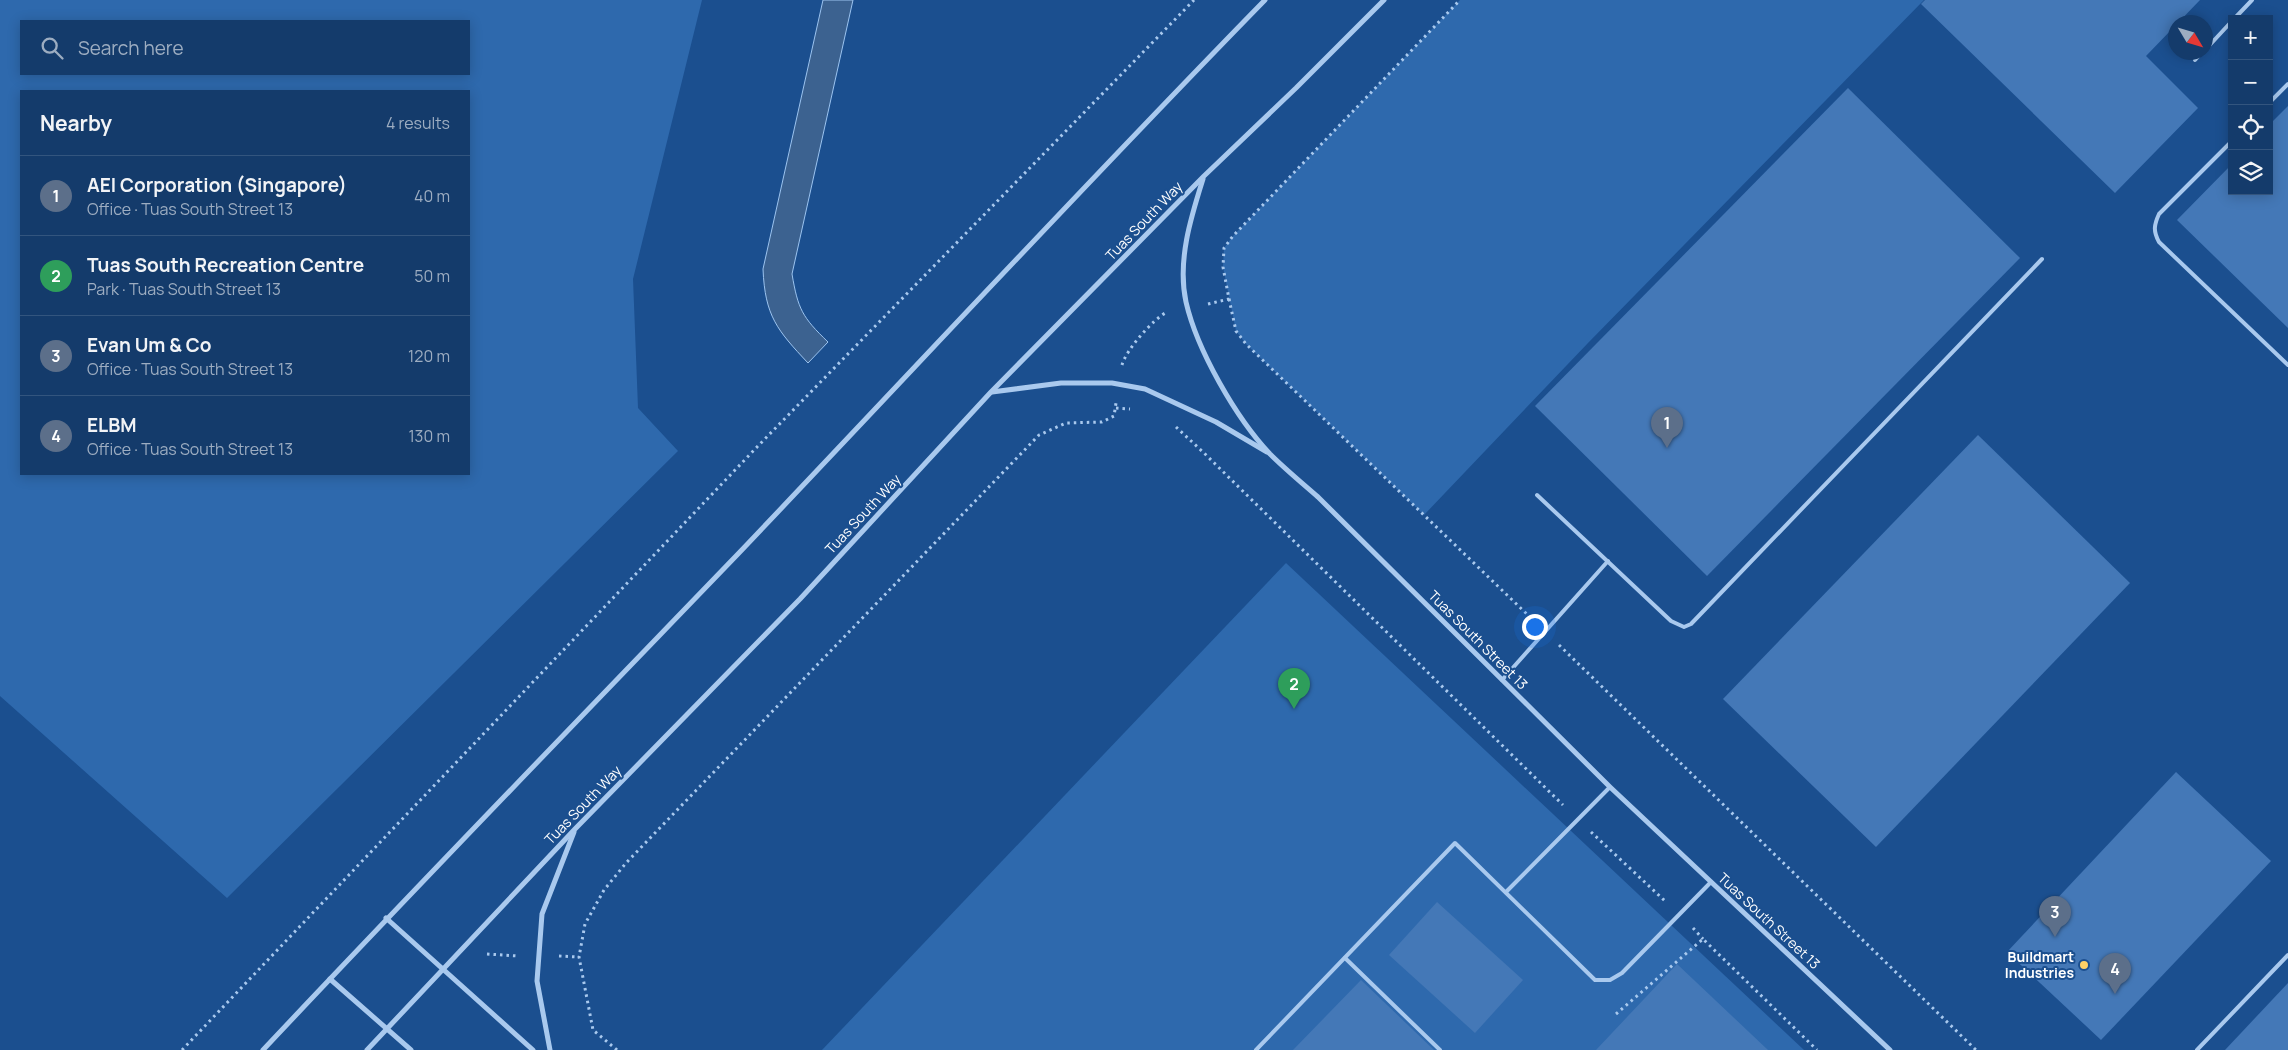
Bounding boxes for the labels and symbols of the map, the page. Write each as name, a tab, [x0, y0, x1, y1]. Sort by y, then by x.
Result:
north arrow	[2168, 15, 2213, 60]
street label: Tuas South Way	[1101, 177, 1187, 264]
pin: 1	[1651, 407, 1683, 448]
street label: Tuas South Way	[821, 469, 905, 558]
street label: Tuas South Street 13	[1425, 586, 1532, 693]
your location	[1522, 614, 1548, 640]
pin: 2	[1278, 668, 1310, 709]
street label: Tuas South Way	[540, 761, 626, 848]
street label: Tuas South Street 13	[1714, 868, 1824, 973]
pin: 3	[2039, 896, 2071, 937]
place label: Buildmart Industries	[2005, 947, 2074, 982]
pin: 4	[2099, 953, 2131, 994]
marker: Buildmart Industries	[2078, 959, 2090, 971]

